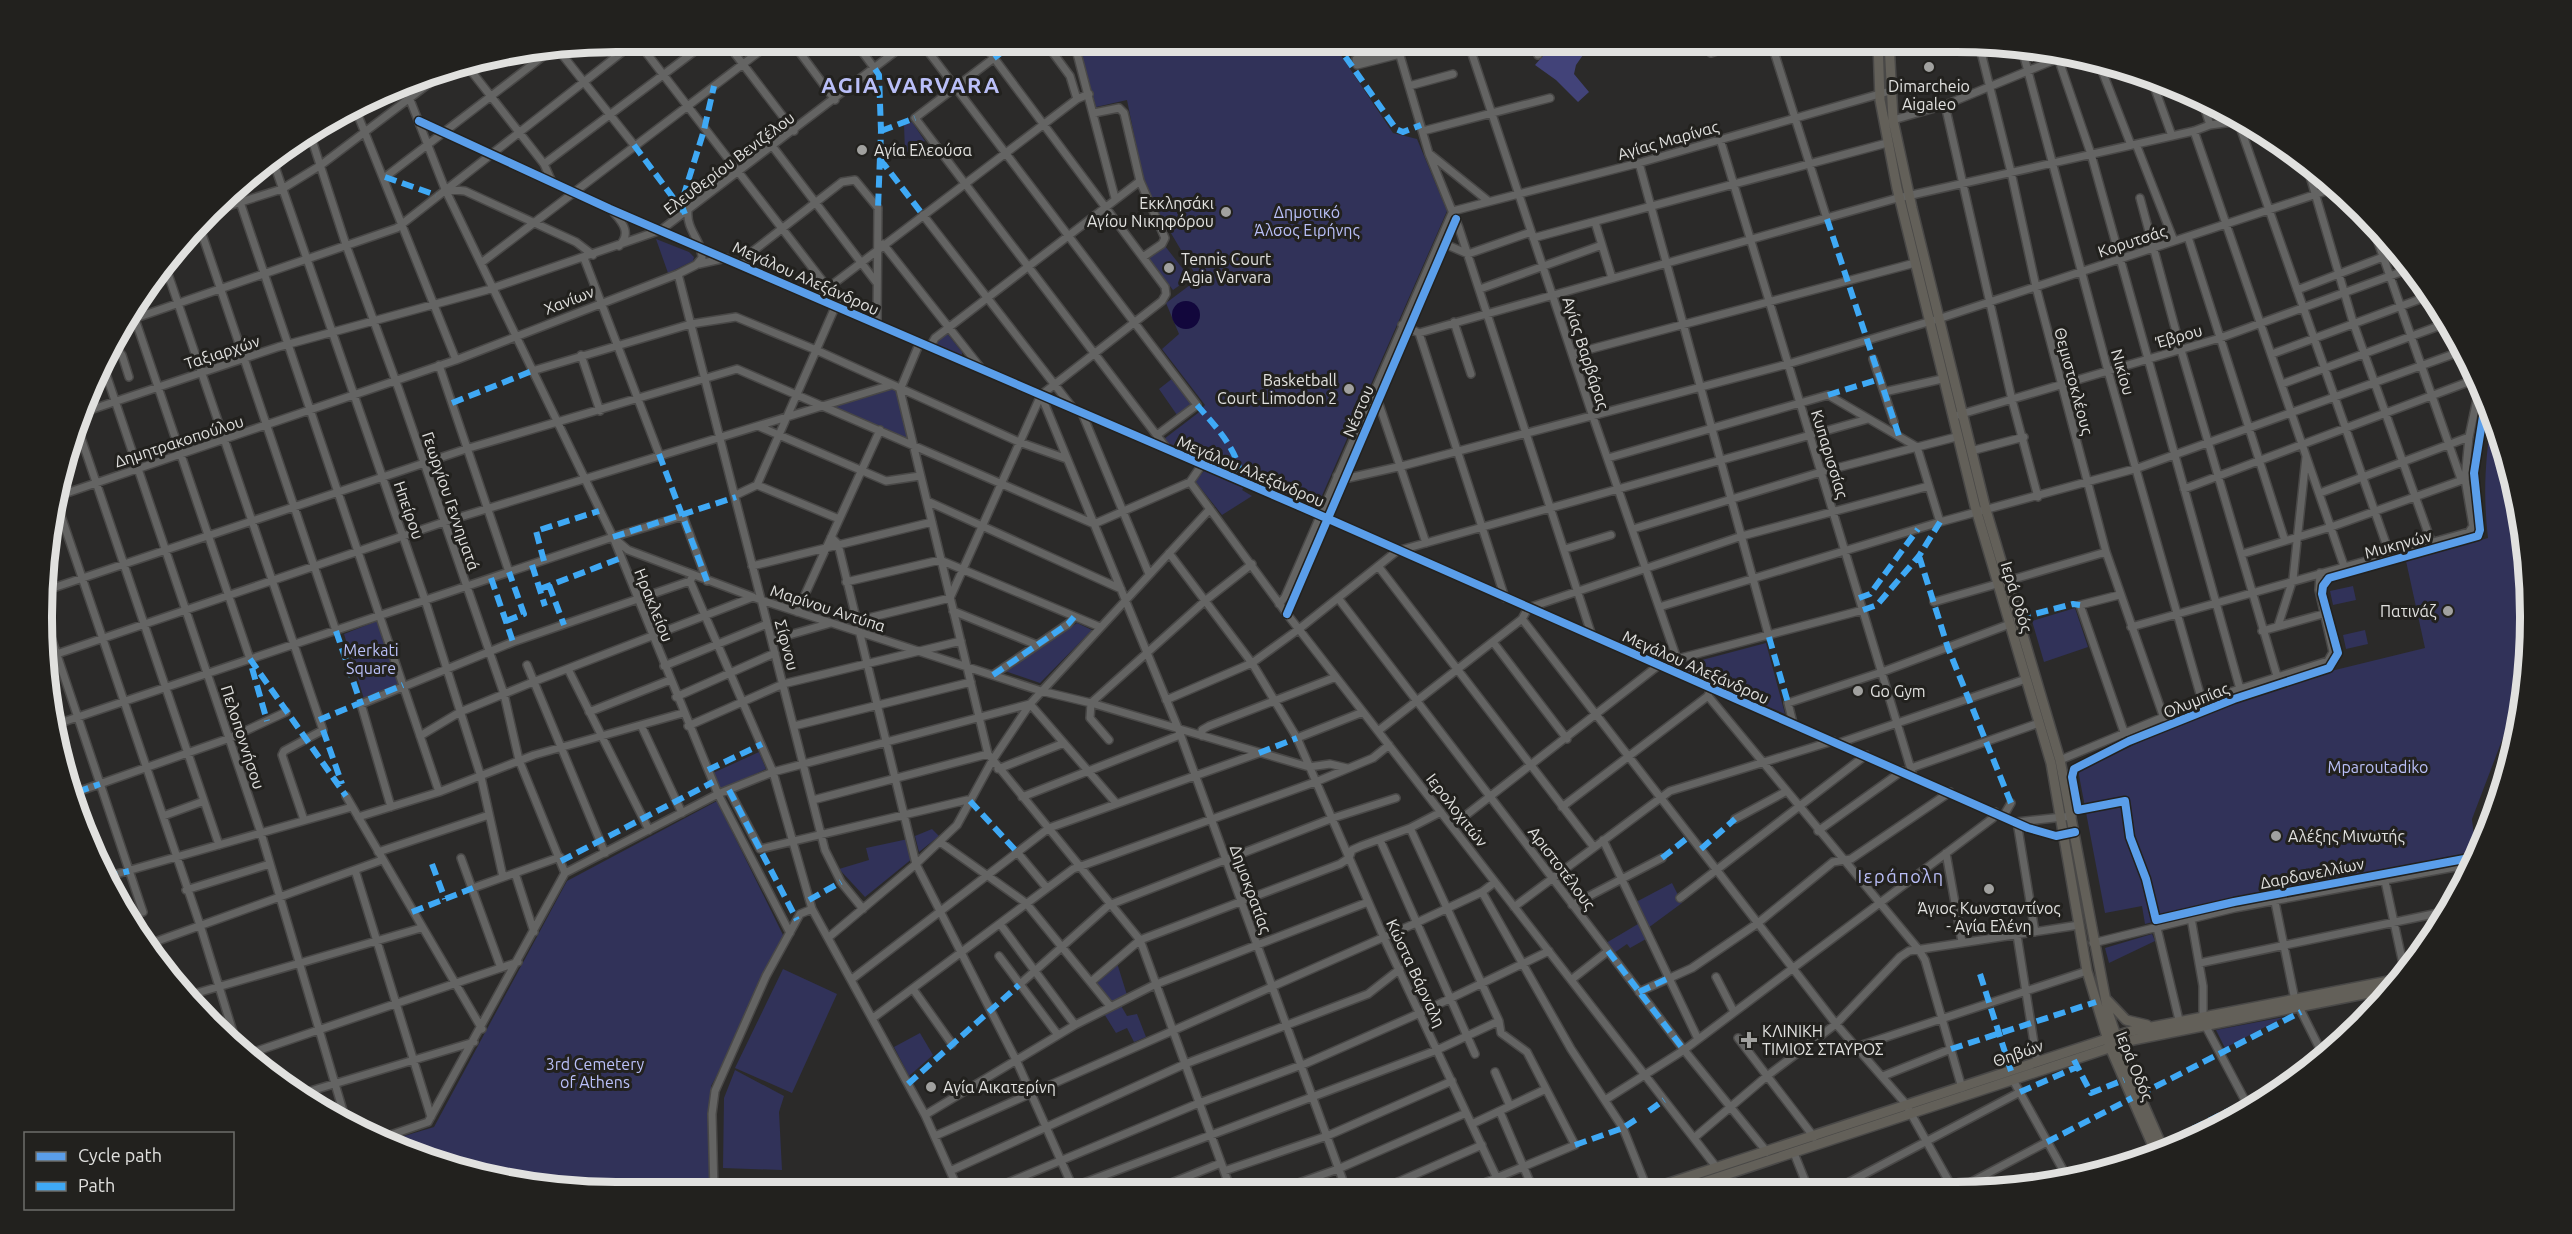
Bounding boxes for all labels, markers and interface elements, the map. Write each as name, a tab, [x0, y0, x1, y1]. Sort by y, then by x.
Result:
marker: Dimarcheio Aigaleo	[1922, 60, 1936, 74]
district label: AGIA VARVARA	[821, 72, 1001, 97]
place label: Dimarcheio Aigaleo	[1888, 77, 1970, 113]
street label: Ελευθερίου Βενιζέλου	[660, 108, 799, 219]
street label: Αγίας Μαρίνας	[1615, 117, 1721, 164]
place label: Αγία Ελεούσα	[874, 141, 972, 159]
marker: Αγία Ελεούσα	[855, 143, 869, 157]
place label: Εκκλησάκι Αγίου Νικηφόρου	[1087, 194, 1214, 230]
park label: Δημοτικό Άλσος Ειρήνης	[1254, 203, 1360, 240]
marker: Εκκλησάκι Αγίου Νικηφόρου	[1219, 205, 1233, 219]
street label: Κορυτσάς	[2095, 221, 2169, 261]
street label: Μεγάλου Αλεξάνδρου	[730, 238, 882, 319]
place label: Tennis Court Agia Varvara	[1181, 250, 1272, 286]
marker: Tennis Court Agia Varvara	[1162, 261, 1176, 275]
street label: Χανίων	[541, 282, 597, 318]
street label: Αγίας Βαρβάρας	[1558, 294, 1613, 412]
street label: Έβρου	[2153, 321, 2204, 352]
street label: Θεμιστοκλέους	[2050, 325, 2097, 437]
street label: Ταξιαρχών	[182, 331, 262, 374]
street label: Νικίου	[2108, 347, 2138, 397]
place label: Basketball Court Limodon 2	[1217, 371, 1337, 407]
street label: Νέστου	[1339, 382, 1377, 440]
marker: Basketball Court Limodon 2	[1342, 382, 1356, 396]
street label: Κυπαρισσίας	[1807, 408, 1852, 501]
street label: Δημητρακοπούλου	[112, 412, 246, 470]
street label: Γεωργίου Γεννηματά	[419, 429, 483, 573]
street label: Μεγάλου Αλεξάνδρου	[1174, 432, 1327, 511]
street label: Ηπείρου	[391, 478, 427, 542]
street label: Μυκηνών	[2362, 526, 2434, 562]
street label: Ιερά Οδός	[1997, 559, 2036, 635]
street label: Ηρακλείου	[631, 566, 677, 644]
street label: Μαρίνου Αντύπα	[768, 581, 888, 635]
place label: Πατινάζ	[2380, 602, 2437, 621]
marker: Πατινάζ	[2441, 604, 2455, 618]
street label: Σίφνου	[772, 618, 802, 672]
street label: Μεγάλου Αλεξάνδρου	[1620, 627, 1772, 708]
park label: Merkati Square	[343, 641, 399, 677]
street label: Ολυμπίας	[2161, 679, 2232, 722]
place label: Go Gym	[1870, 682, 1926, 700]
street label: Πελοποννήσου	[218, 683, 268, 791]
marker: Go Gym	[1851, 684, 1865, 698]
park label: Mparoutadiko	[2328, 758, 2428, 776]
street label: Ιερολοχιτών	[1423, 770, 1491, 851]
street label: Αριστοτέλους	[1524, 823, 1599, 914]
place label: Αλέξης Μινωτής	[2288, 827, 2405, 846]
marker: Αλέξης Μινωτής	[2269, 829, 2283, 843]
street label: Δημοκρατίας	[1226, 842, 1275, 936]
street label: Δαρδανελλίων	[2258, 854, 2366, 892]
district label: Ιεράπολη	[1857, 866, 1945, 886]
marker: Άγιος Κωνσταντίνος - Αγία Ελένη	[1982, 882, 1996, 896]
place label: Άγιος Κωνσταντίνος - Αγία Ελένη	[1917, 899, 2061, 935]
street label: Κώστα Βάρναλη	[1383, 916, 1449, 1030]
place label: ΚΛΙΝΙΚΗ ΤΙΜΙΟΣ ΣΤΑΥΡΟΣ	[1762, 1022, 1884, 1058]
street label: Ιερά Οδός	[2112, 1029, 2157, 1104]
marker: ΚΛΙΝΙΚΗ ΤΙΜΙΟΣ ΣΤΑΥΡΟΣ	[1740, 1031, 1758, 1049]
street label: Θηβών	[1990, 1036, 2046, 1070]
park label: 3rd Cemetery of Athens	[546, 1055, 645, 1091]
place label: Αγία Αικατερίνη	[943, 1078, 1056, 1096]
marker: Αγία Αικατερίνη	[924, 1080, 938, 1094]
legend	[24, 1132, 234, 1210]
text: Cycle path	[78, 1145, 162, 1165]
text: Path	[78, 1175, 115, 1195]

